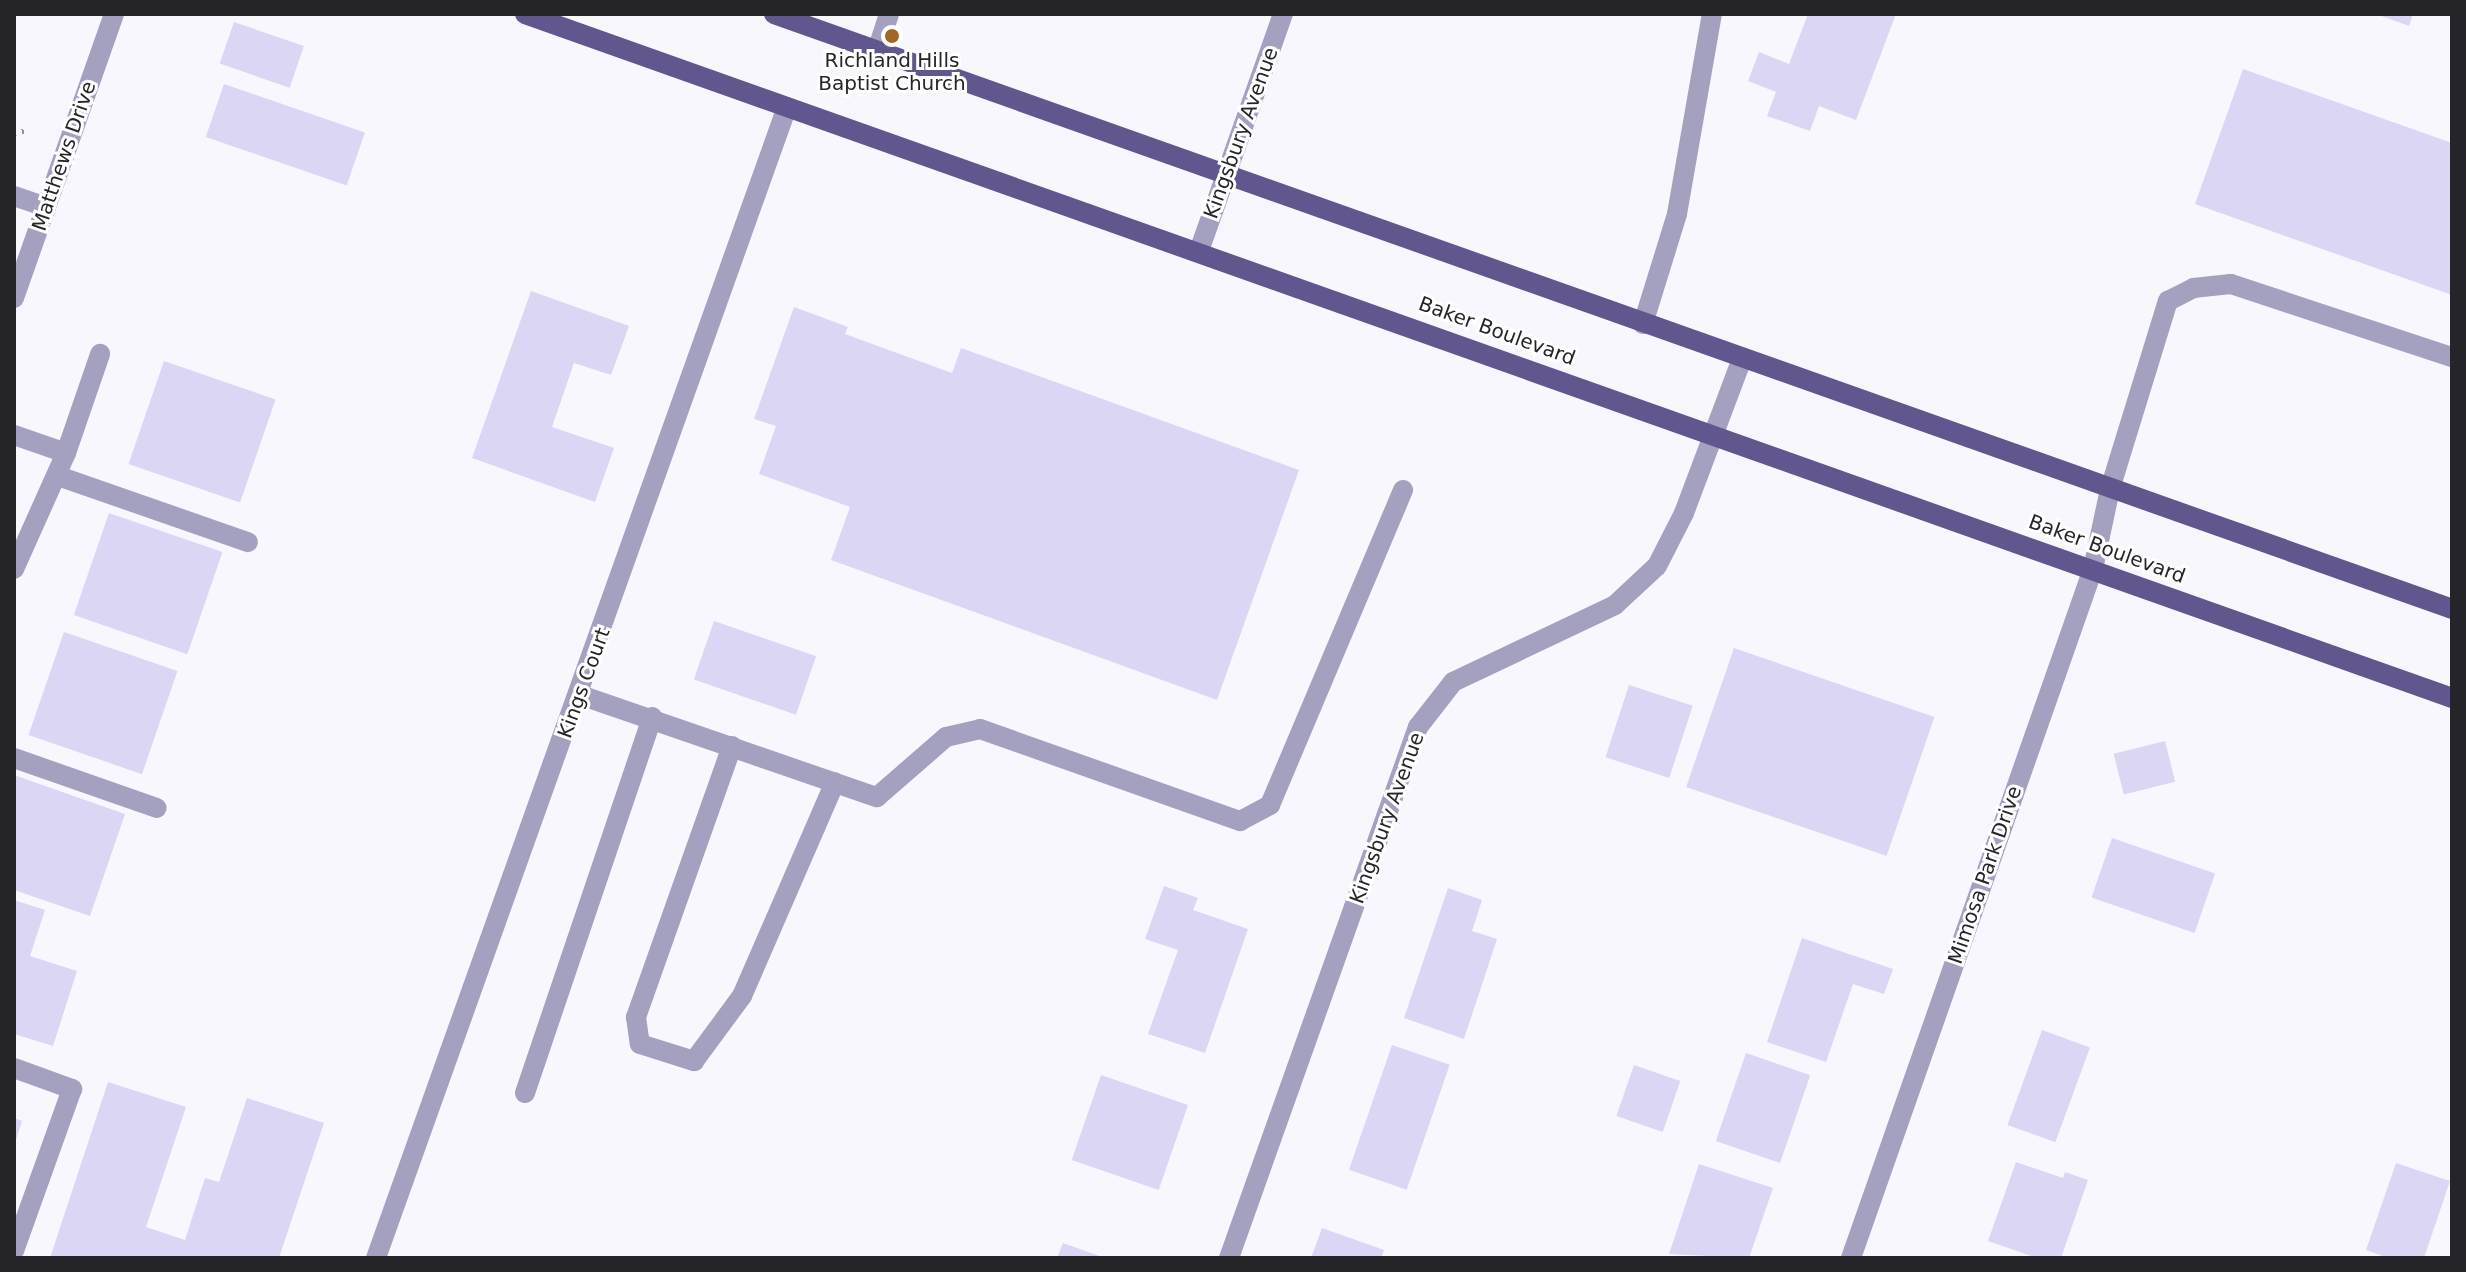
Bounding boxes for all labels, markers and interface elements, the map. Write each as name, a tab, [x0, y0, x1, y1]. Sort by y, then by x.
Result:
marker: Richland Hills Baptist Church	[883, 27, 901, 45]
street label: Kingsbury Avenue	[1199, 44, 1283, 222]
place label: Richland Hills Baptist Church	[818, 48, 966, 95]
street label: Matthews Drive	[27, 78, 101, 234]
street label: Baker Boulevard	[1415, 292, 1579, 370]
street label: Baker Boulevard	[2025, 510, 2189, 588]
street label: Kings Court	[553, 625, 615, 741]
street label: Kingsbury Avenue	[1345, 729, 1429, 907]
street label: Mimosa Park Drive	[1943, 783, 2027, 967]

